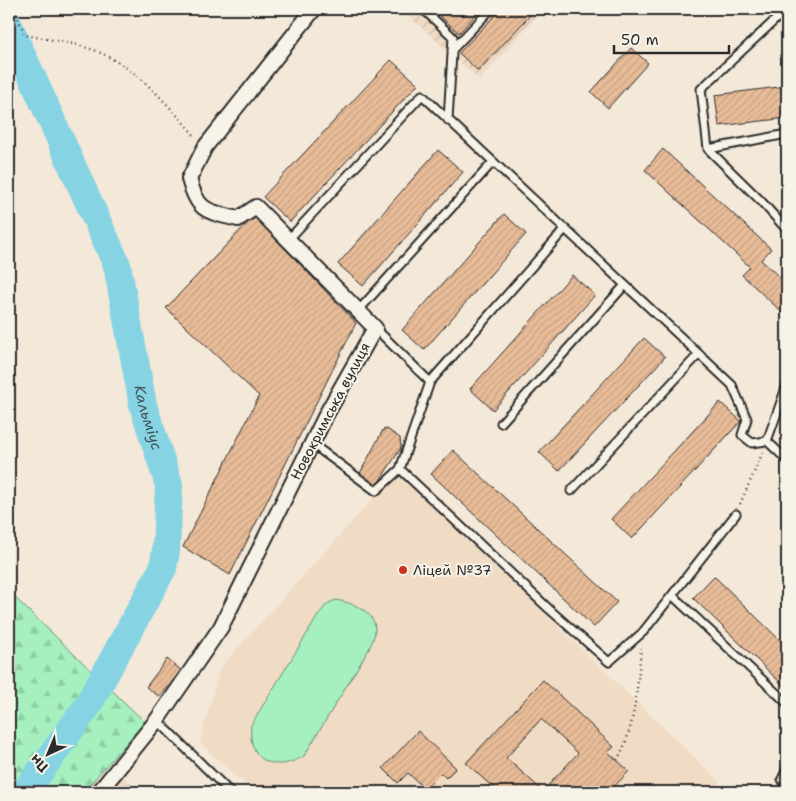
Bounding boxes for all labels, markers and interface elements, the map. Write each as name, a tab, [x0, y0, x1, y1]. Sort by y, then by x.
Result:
scale bar	[614, 22, 728, 54]
text: 50 m	[621, 30, 659, 50]
street label: Новокримська вулиця	[286, 339, 374, 483]
water label: Кальміус	[130, 383, 167, 453]
place label: Ліцей №37	[413, 561, 492, 579]
marker: Ліцей №37	[397, 564, 409, 576]
north arrow	[22, 728, 72, 778]
text: Пн	[26, 750, 52, 776]

